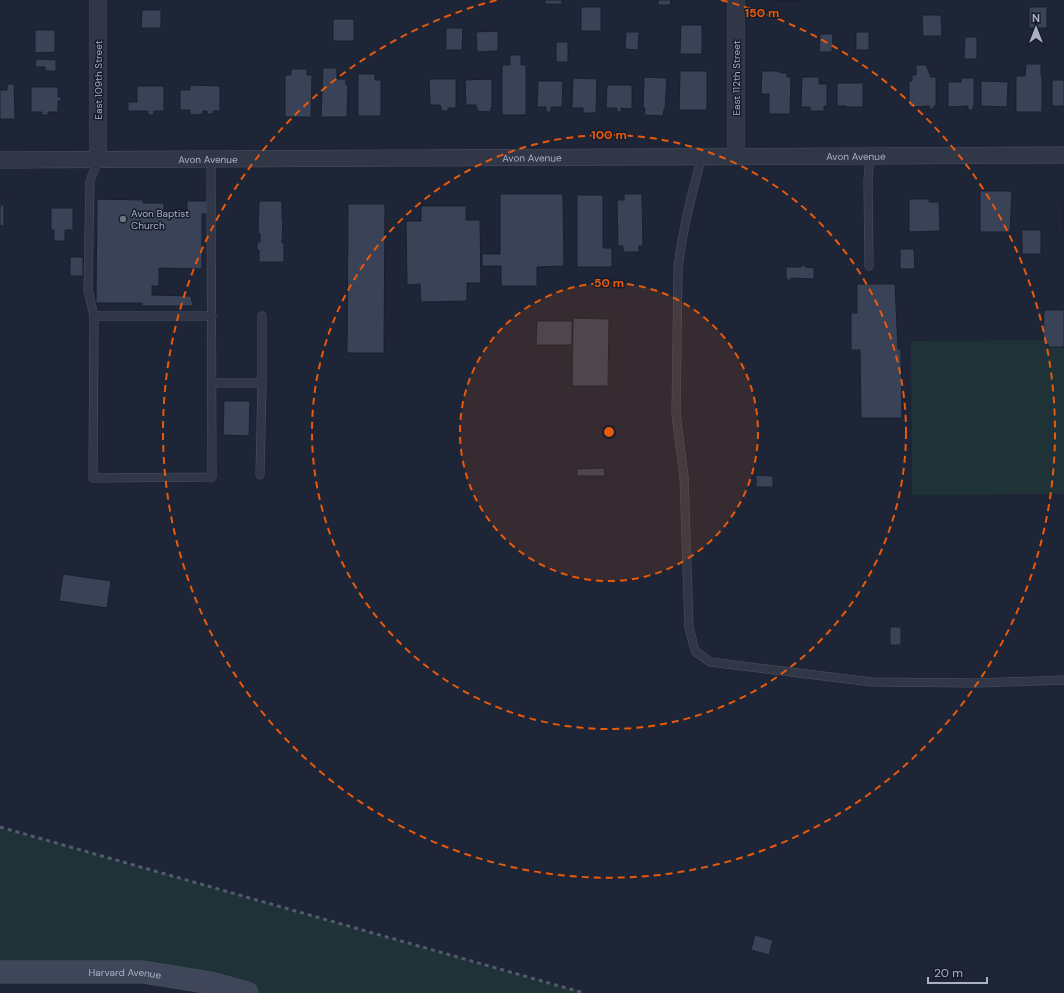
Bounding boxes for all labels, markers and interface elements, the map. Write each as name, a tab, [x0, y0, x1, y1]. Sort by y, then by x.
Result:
text: 150 m	[745, 5, 779, 21]
north arrow	[1016, 8, 1056, 48]
text: N	[1032, 11, 1040, 25]
street label: East 109th Street	[92, 40, 105, 120]
street label: East 112th Street	[730, 40, 743, 116]
text: 100 m	[591, 127, 627, 143]
street label: Avon Avenue	[826, 149, 886, 163]
street label: Avon Avenue	[502, 151, 562, 164]
street label: Avon Avenue	[178, 152, 238, 166]
place label: Avon Baptist Church	[131, 207, 189, 232]
marker: Avon Baptist Church	[118, 214, 128, 224]
text: 50 m	[594, 275, 624, 291]
centre of rings	[602, 425, 616, 439]
scale bar	[928, 959, 987, 985]
text: 20 m	[934, 965, 963, 981]
street label: Harvard Avenue	[89, 966, 163, 981]

